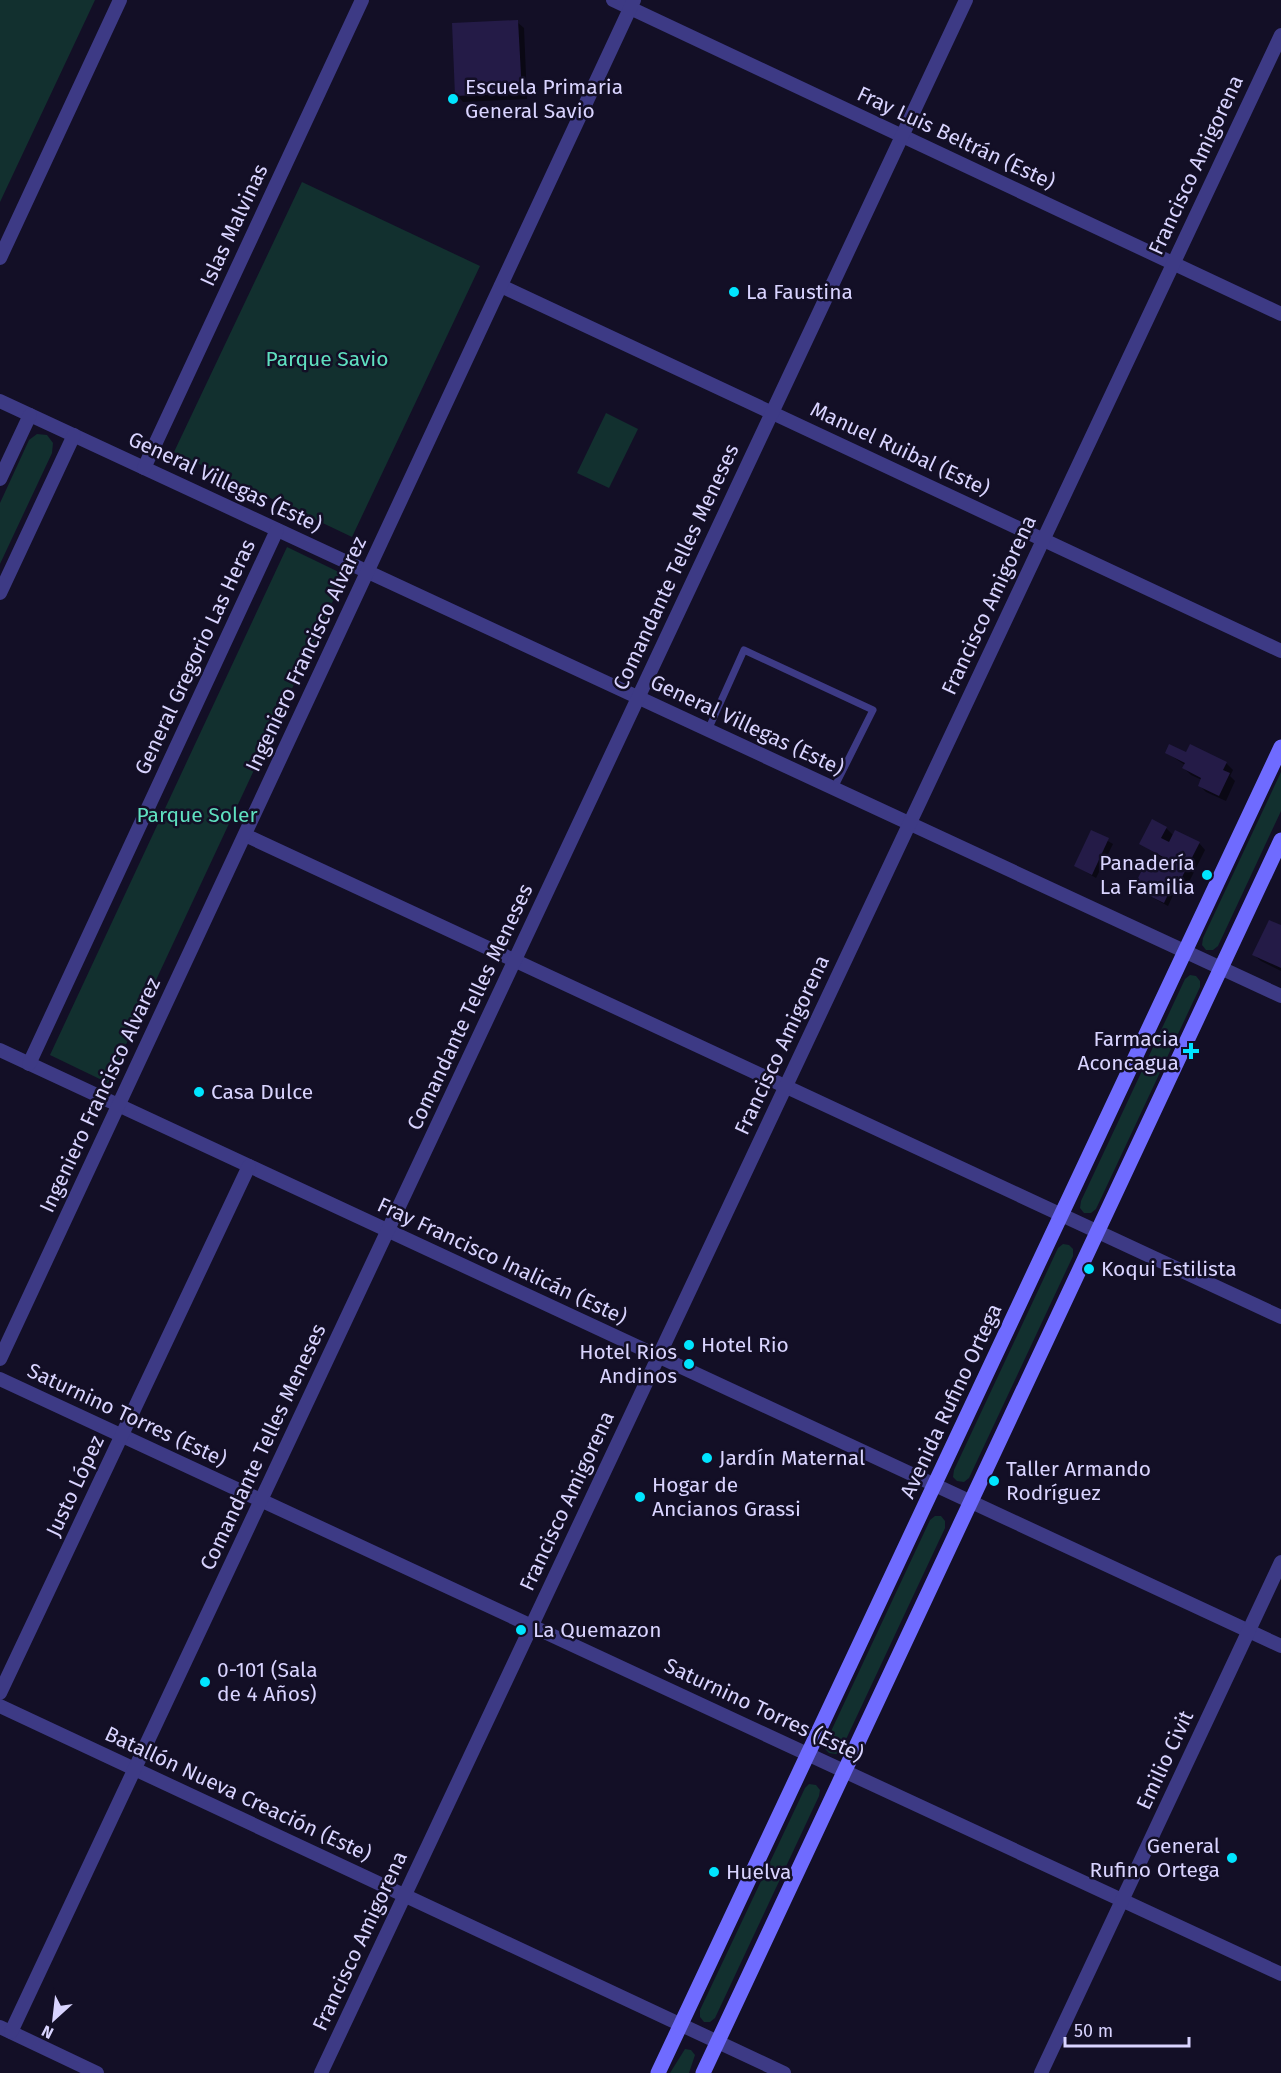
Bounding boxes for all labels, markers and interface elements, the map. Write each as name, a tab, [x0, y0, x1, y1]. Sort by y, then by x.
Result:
street label: Francisco Amigorena	[1143, 71, 1249, 259]
place label: Escuela Primaria General Savio	[465, 74, 623, 124]
street label: Fray Luis Beltrán (Este)	[853, 81, 1059, 195]
marker: Escuela Primaria General Savio	[446, 92, 460, 106]
street label: Islas Malvinas	[194, 160, 274, 290]
place label: La Faustina	[746, 279, 853, 305]
marker: La Faustina	[727, 285, 741, 299]
park label: Parque Savio	[266, 346, 388, 372]
street label: Manuel Ruibal (Este)	[806, 396, 994, 502]
street label: General Villegas (Este)	[124, 426, 326, 538]
street label: Comandante Telles Meneses	[607, 440, 745, 694]
street label: Francisco Amigorena	[936, 511, 1042, 699]
street label: Ingeniero Francisco Alvarez	[240, 532, 372, 776]
street label: General Gregorio Las Heras	[129, 535, 261, 779]
street label: General Villegas (Este)	[646, 669, 848, 781]
park label: Parque Soler	[136, 802, 258, 828]
place label: Panadería La Familia	[1099, 850, 1195, 900]
marker: Panadería La Familia	[1200, 868, 1214, 882]
street label: Comandante Telles Meneses	[401, 880, 539, 1134]
street label: Francisco Amigorena	[729, 951, 835, 1139]
street label: Ingeniero Francisco Alvarez	[34, 973, 166, 1217]
place label: Farmacia Aconcagua	[1077, 1026, 1179, 1076]
marker: Farmacia Aconcagua	[1184, 1044, 1198, 1058]
place label: Casa Dulce	[211, 1079, 313, 1105]
marker: Casa Dulce	[192, 1085, 206, 1099]
street label: Fray Francisco Inalicán (Este)	[373, 1192, 631, 1330]
place label: Koqui Estilista	[1101, 1256, 1237, 1282]
marker: Koqui Estilista	[1082, 1262, 1096, 1276]
street label: Avenida Rufino Ortega	[894, 1299, 1008, 1503]
street label: Comandante Telles Meneses	[194, 1320, 332, 1574]
place label: Hotel Rio	[701, 1332, 789, 1358]
marker: Hotel Rio	[682, 1338, 696, 1352]
place label: Hotel Rios Andinos	[579, 1339, 677, 1389]
street label: Saturnino Torres (Este)	[23, 1357, 231, 1473]
marker: Hotel Rios Andinos	[682, 1357, 696, 1371]
street label: Francisco Amigorena	[514, 1407, 620, 1595]
street label: Justo López	[40, 1431, 110, 1541]
place label: Jardín Maternal	[719, 1445, 865, 1471]
marker: Jardín Maternal	[700, 1451, 714, 1465]
place label: Taller Armando Rodríguez	[1006, 1456, 1151, 1506]
place label: Hogar de Ancianos Grassi	[652, 1472, 801, 1522]
marker: Taller Armando Rodríguez	[987, 1474, 1001, 1488]
marker: Hogar de Ancianos Grassi	[633, 1490, 647, 1504]
place label: La Quemazon	[533, 1617, 661, 1643]
marker: La Quemazon	[514, 1623, 528, 1637]
street label: Saturnino Torres (Este)	[660, 1652, 868, 1768]
place label: 0-101 (Sala de 4 Años)	[217, 1657, 318, 1707]
marker: 0-101 (Sala de 4 Años)	[198, 1675, 212, 1689]
street label: Emilio Civit	[1131, 1706, 1199, 1814]
street label: Batallón Nueva Creación (Este)	[101, 1721, 375, 1867]
place label: General Rufino Ortega	[1090, 1833, 1220, 1883]
street label: Francisco Amigorena	[307, 1847, 413, 2035]
marker: General Rufino Ortega	[1225, 1851, 1239, 1865]
place label: Huelva	[726, 1859, 791, 1885]
marker: Huelva	[707, 1865, 721, 1879]
north arrow	[24, 1989, 84, 2049]
scale bar	[1065, 2010, 1190, 2048]
text: 50 m	[1074, 2020, 1113, 2042]
text: N	[38, 2021, 56, 2043]

